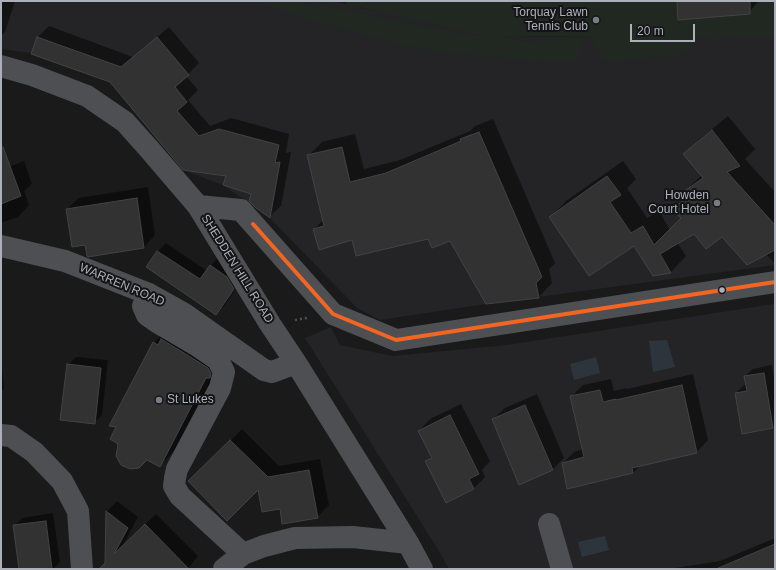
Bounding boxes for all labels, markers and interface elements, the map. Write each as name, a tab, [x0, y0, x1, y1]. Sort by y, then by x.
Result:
place label: Torquay Lawn Tennis Club	[513, 6, 588, 34]
marker: Torquay Lawn Tennis Club	[591, 15, 601, 25]
scale bar	[632, 16, 697, 42]
text: 20 m	[637, 24, 664, 38]
place label: Howden Court Hotel	[648, 189, 709, 217]
marker: Howden Court Hotel	[712, 198, 722, 208]
street label: SHEDDEN HILL ROAD	[198, 212, 276, 326]
street label: WARREN ROAD	[77, 261, 167, 309]
unlabelled marker	[717, 285, 727, 295]
place label: St Lukes	[167, 393, 214, 407]
marker: St Lukes	[154, 395, 164, 405]

